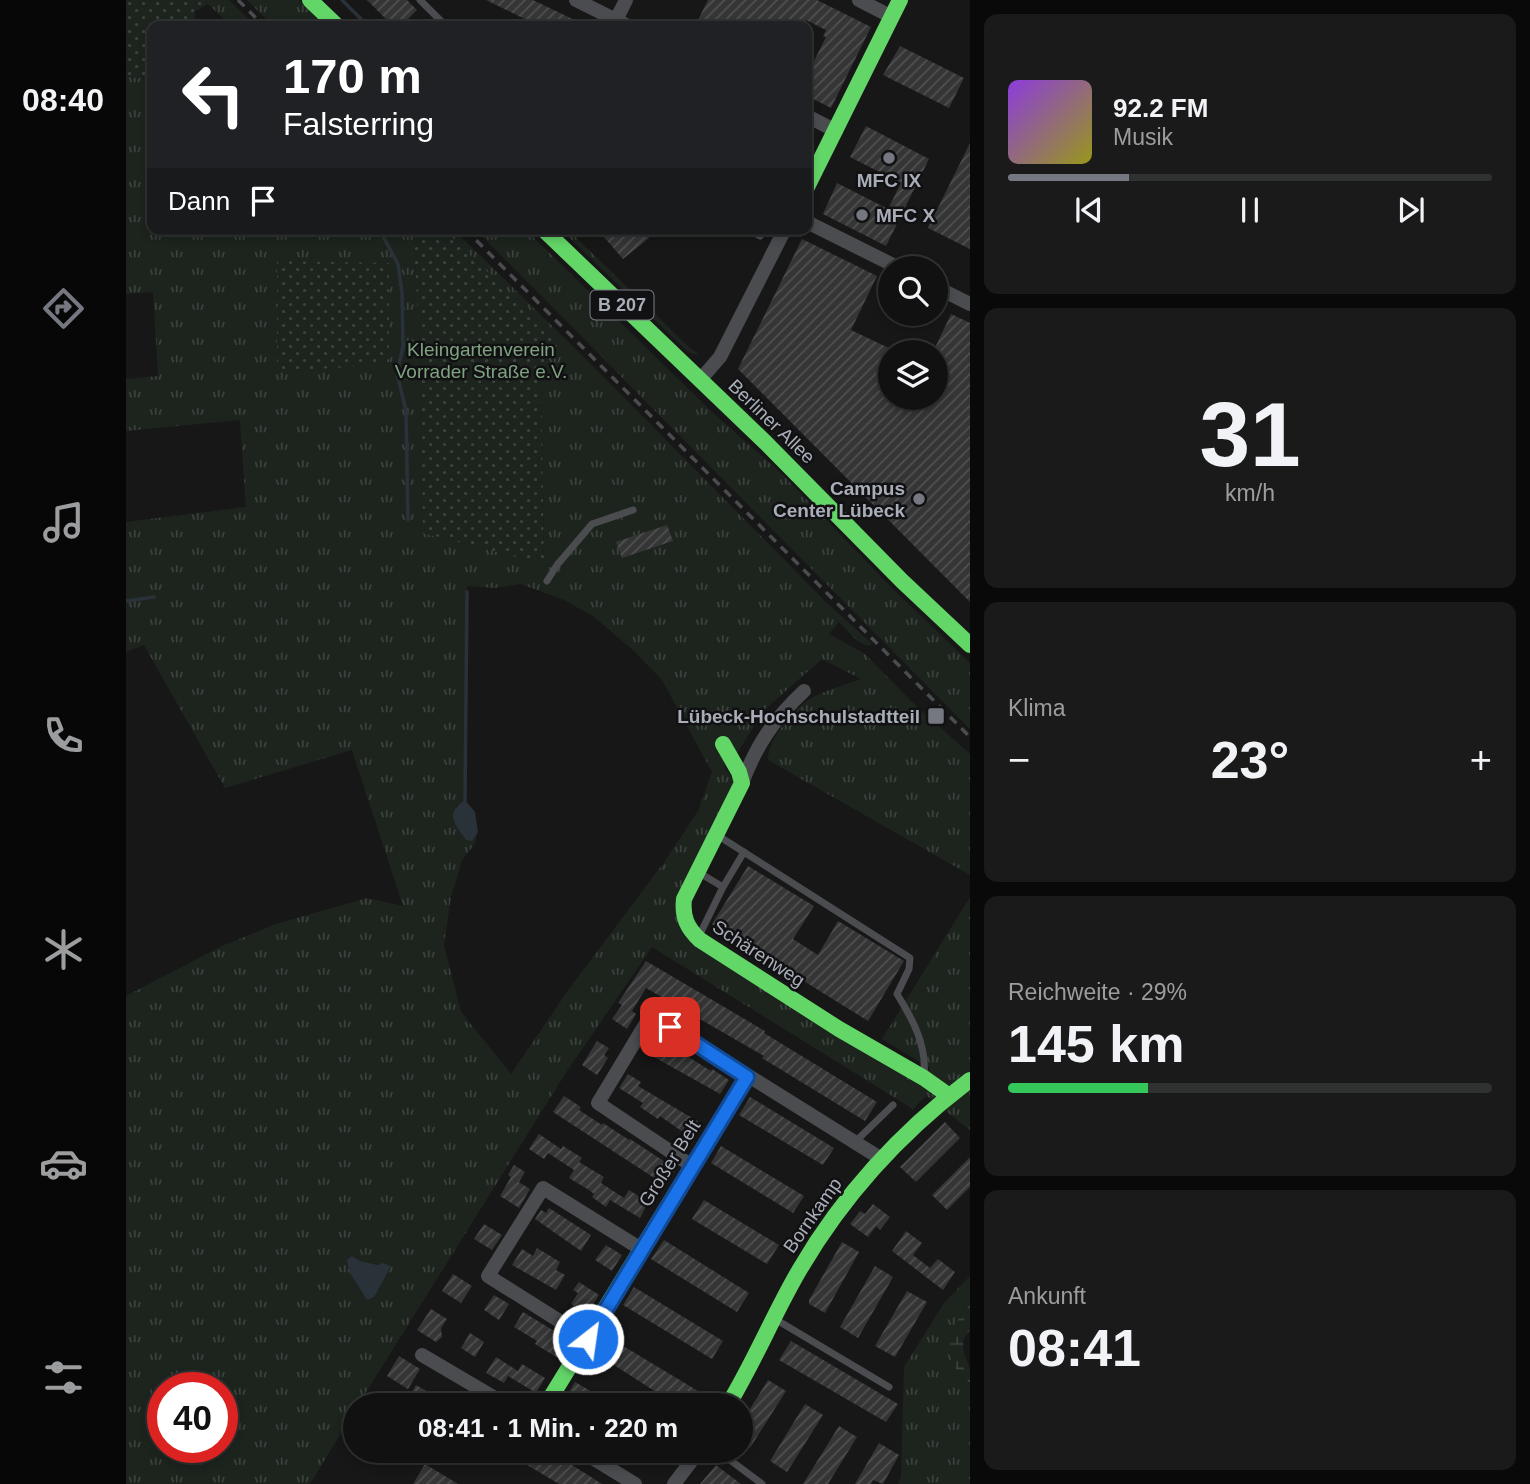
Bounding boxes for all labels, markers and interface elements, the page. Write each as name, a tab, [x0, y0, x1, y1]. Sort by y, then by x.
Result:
icon: left	[168, 49, 259, 140]
text: 170 m	[283, 49, 422, 103]
text: 08:40	[22, 82, 104, 118]
text: 92.2 FM	[1113, 93, 1208, 123]
text: Falsterring	[283, 106, 434, 142]
text: Musik	[1113, 124, 1173, 150]
marker: MFC IX	[881, 150, 897, 166]
place label: MFC IX	[857, 170, 922, 191]
icon: arrive	[244, 182, 282, 220]
text: Dann	[168, 186, 230, 216]
icon: previous	[1070, 191, 1108, 229]
icon: pause	[1231, 191, 1269, 229]
icon: next	[1392, 191, 1430, 229]
place label: MFC X	[876, 205, 935, 226]
marker: MFC X	[854, 207, 870, 223]
map controls	[878, 256, 948, 410]
button: search	[878, 256, 948, 326]
icon: directions	[39, 284, 88, 333]
road number: B 207	[590, 290, 654, 320]
park label: Kleingartenverein Vorrader Straße e.V.	[395, 339, 567, 382]
button: layers	[878, 340, 948, 410]
street label: Berliner Allee	[724, 375, 819, 468]
text: 31	[1199, 384, 1301, 485]
place label: Campus Center Lübeck	[773, 478, 905, 521]
text: km/h	[1225, 480, 1275, 506]
marker: Campus Center Lübeck	[911, 491, 927, 507]
icon: music	[39, 498, 88, 547]
text: Klima	[1008, 695, 1066, 721]
place label: Lübeck-Hochschulstadtteil	[677, 706, 920, 727]
marker: Lübeck-Hochschulstadtteil	[926, 706, 946, 726]
icon: phone	[39, 711, 88, 760]
text: 23°	[1211, 731, 1289, 789]
text: −	[1008, 739, 1030, 781]
text: +	[1470, 739, 1492, 781]
street label: Schärenweg	[709, 916, 809, 991]
icon: climate	[39, 925, 88, 974]
text: Reichweite · 29%	[1008, 979, 1187, 1005]
pin	[640, 997, 700, 1057]
icon: arrive	[651, 1008, 689, 1046]
text: 145 km	[1008, 1015, 1184, 1073]
street label: Großer Belt	[634, 1115, 705, 1210]
icon: car	[39, 1139, 88, 1188]
street label: Bornkamp	[779, 1174, 846, 1257]
text: Ankunft	[1008, 1283, 1086, 1309]
position arrow	[551, 1302, 625, 1376]
text: 08:41	[1008, 1319, 1141, 1377]
icon: filters	[39, 1353, 88, 1402]
speed limit sign: 40	[147, 1372, 238, 1463]
text: 08:41 · 1 Min. · 220 m	[418, 1413, 678, 1443]

